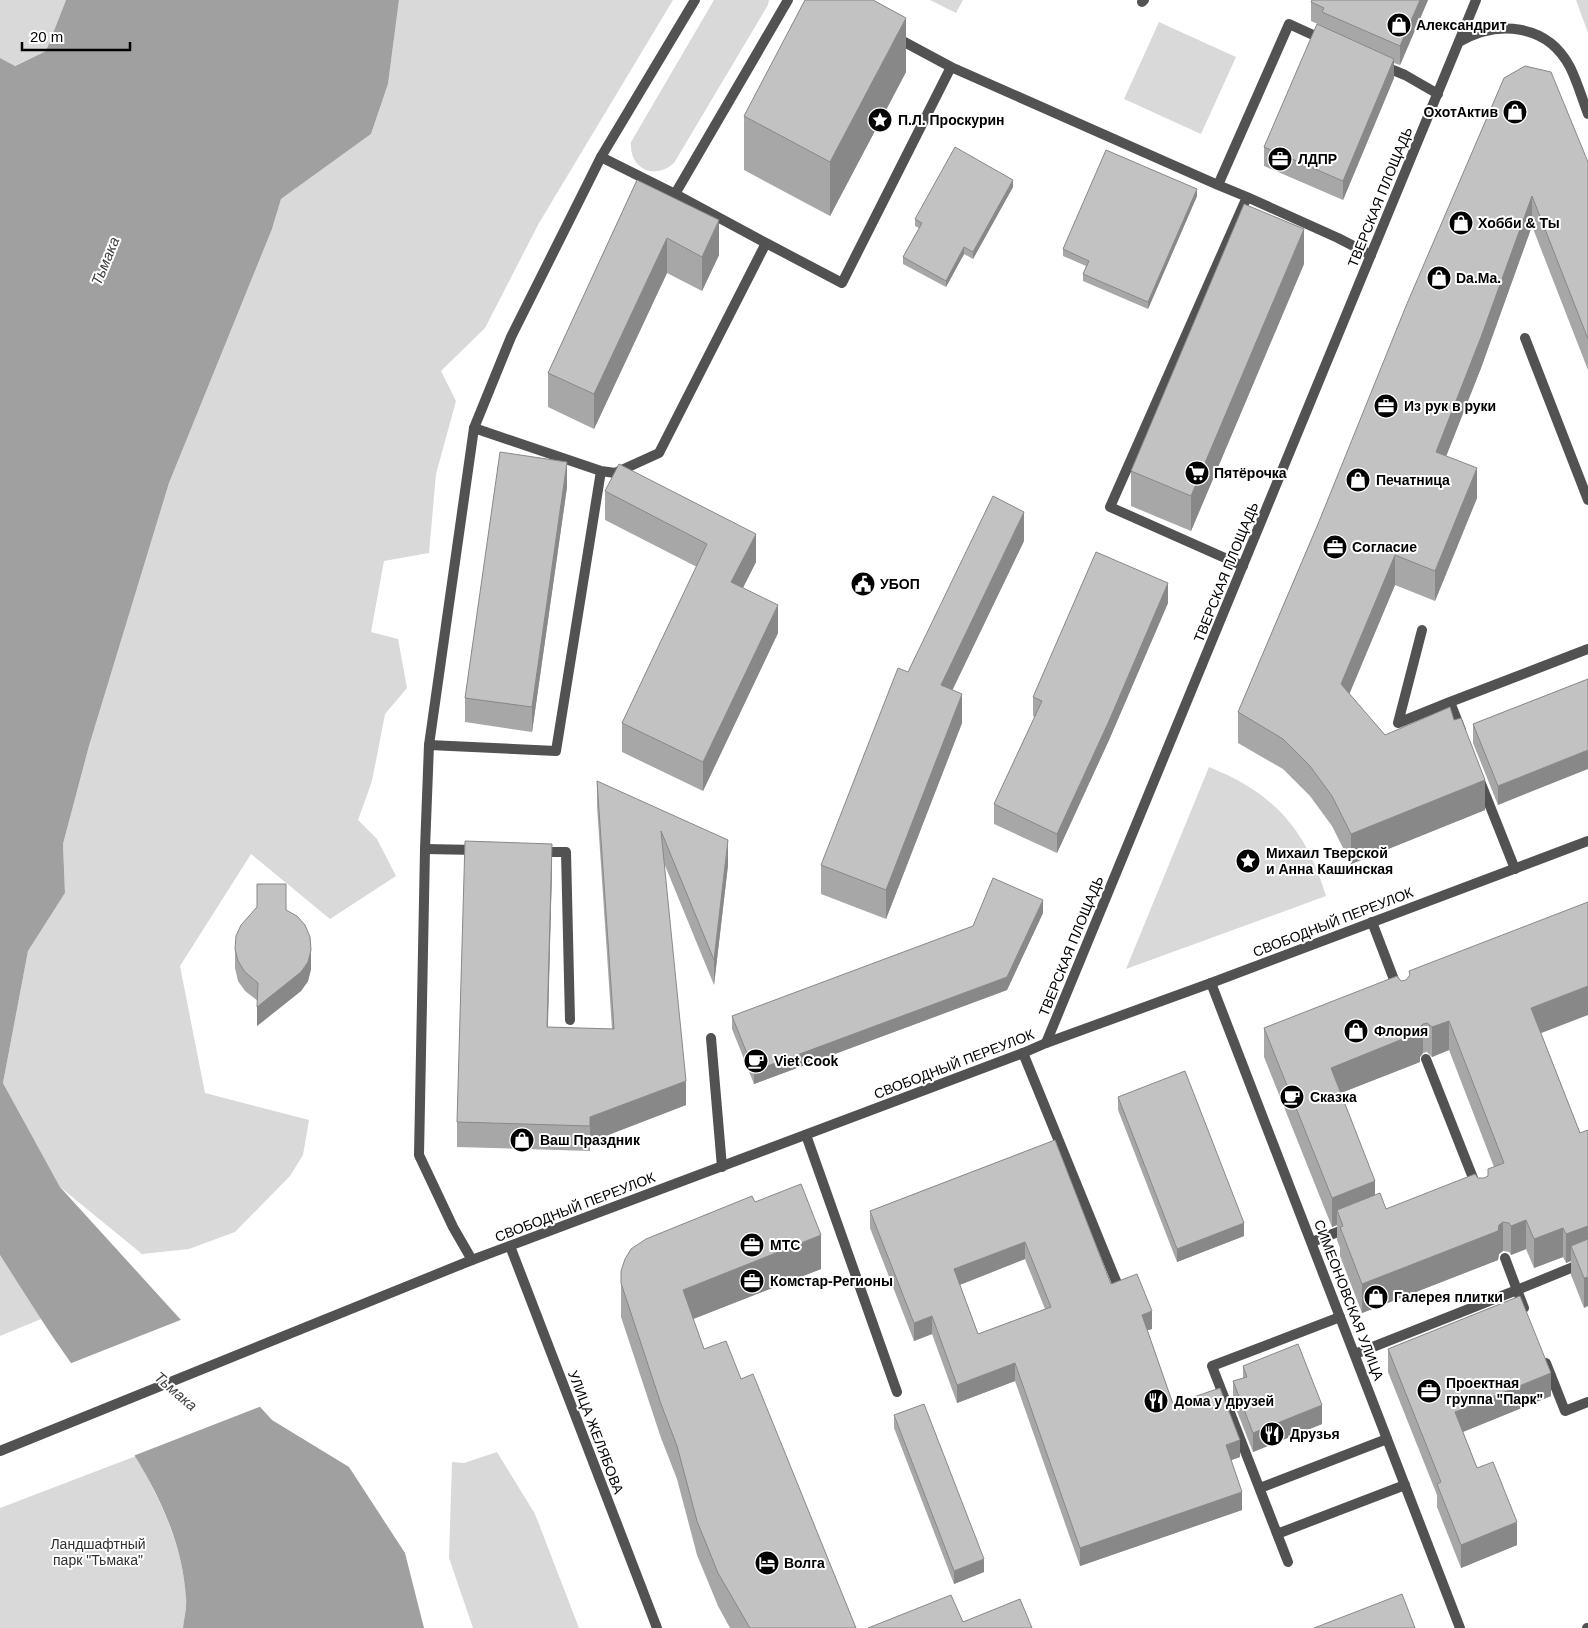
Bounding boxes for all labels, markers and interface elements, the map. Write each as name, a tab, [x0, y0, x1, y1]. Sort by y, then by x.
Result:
shop icon: Александрит	[1386, 12, 1412, 38]
place label: Александрит	[1416, 17, 1507, 33]
scale bar	[22, 20, 130, 52]
text: 20 m	[30, 28, 63, 45]
shop icon: ОхотАктив	[1502, 99, 1528, 125]
place label: ОхотАктив	[1423, 104, 1498, 120]
place icon: П.Л. Проскурин	[867, 107, 893, 133]
place label: П.Л. Проскурин	[898, 112, 1005, 128]
street label: ТВЕРСКАЯ ПЛОЩАДЬ	[1345, 125, 1415, 269]
office icon: ЛДПР	[1267, 146, 1293, 172]
place label: ЛДПР	[1298, 151, 1337, 167]
shop icon: Хобби & Ты	[1448, 210, 1474, 236]
place label: Хобби & Ты	[1478, 215, 1560, 231]
water label: Тьмака	[88, 234, 122, 288]
shop icon: Da.Ma.	[1426, 265, 1452, 291]
place label: Da.Ma.	[1456, 270, 1501, 286]
office icon: Из рук в руки	[1373, 393, 1399, 419]
place label: Из рук в руки	[1404, 398, 1496, 414]
supermarket icon: Пятёрочка	[1184, 460, 1210, 486]
place label: Пятёрочка	[1214, 465, 1287, 481]
shop icon: Печатница	[1345, 467, 1371, 493]
place label: Печатница	[1376, 472, 1450, 488]
street label: ТВЕРСКАЯ ПЛОЩАДЬ	[1191, 500, 1261, 644]
office icon: Согласие	[1322, 534, 1348, 560]
place label: Согласие	[1352, 539, 1417, 555]
public building icon: УБОП	[850, 571, 876, 597]
place label: УБОП	[880, 576, 920, 592]
place label: Михаил Тверской и Анна Кашинская	[1266, 845, 1393, 877]
place icon: Михаил Тверской и Анна Кашинская	[1235, 848, 1261, 874]
street label: ТВЕРСКАЯ ПЛОЩАДЬ	[1036, 874, 1106, 1018]
street label: СВОБОДНЫЙ ПЕРЕУЛОК	[1250, 883, 1416, 960]
shop icon: Флория	[1343, 1018, 1369, 1044]
place label: Флория	[1374, 1023, 1428, 1039]
street label: СВОБОДНЫЙ ПЕРЕУЛОК	[871, 1025, 1037, 1102]
cafe icon: Viet Cook	[743, 1048, 769, 1074]
place label: Viet Cook	[774, 1053, 839, 1069]
cafe icon: Сказка	[1279, 1084, 1305, 1110]
place label: Сказка	[1310, 1089, 1357, 1105]
shop icon: Ваш Праздник	[509, 1127, 535, 1153]
place label: Ваш Праздник	[540, 1132, 641, 1148]
street label: СВОБОДНЫЙ ПЕРЕУЛОК	[492, 1168, 658, 1245]
street label: СИМЕОНОВСКАЯ УЛИЦА	[1311, 1217, 1387, 1383]
office icon: МТС	[739, 1232, 765, 1258]
place label: МТС	[770, 1237, 800, 1253]
office icon: Комстар-Регионы	[739, 1268, 765, 1294]
place label: Комстар-Регионы	[770, 1273, 893, 1289]
shop icon: Галерея плитки	[1363, 1284, 1389, 1310]
place label: Галерея плитки	[1394, 1289, 1503, 1305]
water label: Тьмака	[151, 1368, 201, 1414]
street label: УЛИЦА ЖЕЛЯБОВА	[565, 1368, 627, 1497]
place label: Проектная группа "Парк"	[1446, 1375, 1543, 1407]
office icon: Проектная группа "Парк"	[1416, 1378, 1442, 1404]
restaurant icon: Дома у друзей	[1143, 1388, 1169, 1414]
place label: Дома у друзей	[1174, 1393, 1274, 1409]
restaurant icon: Друзья	[1259, 1421, 1285, 1447]
place label: Друзья	[1290, 1426, 1340, 1442]
park label: Ландшафтный парк "Тьмака"	[50, 1536, 146, 1568]
hotel icon: Волга	[754, 1550, 780, 1576]
place label: Волга	[784, 1555, 825, 1571]

